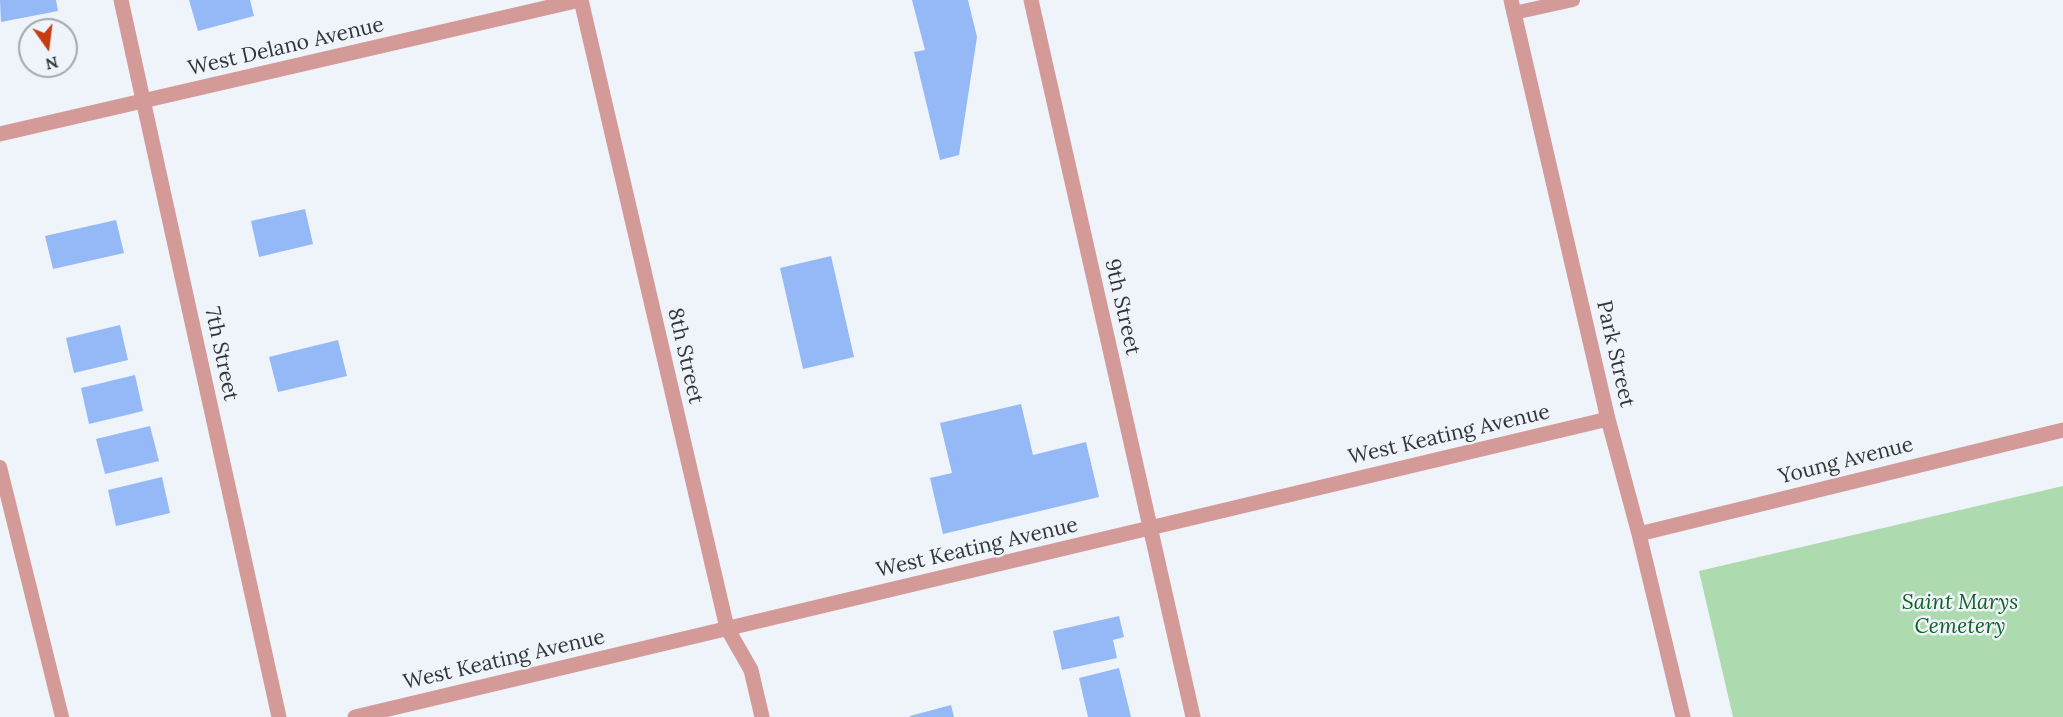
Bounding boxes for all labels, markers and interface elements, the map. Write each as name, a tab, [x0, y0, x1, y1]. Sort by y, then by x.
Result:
street label: West Delano Avenue	[186, 12, 386, 82]
north arrow	[18, 18, 78, 78]
text: N	[43, 52, 60, 75]
street label: 9th Street	[1099, 256, 1145, 358]
street label: Park Street	[1590, 298, 1640, 410]
street label: 7th Street	[199, 305, 243, 403]
street label: 8th Street	[662, 306, 708, 406]
street label: West Keating Avenue	[1346, 400, 1552, 470]
street label: Young Avenue	[1776, 432, 1916, 490]
street label: West Keating Avenue	[874, 513, 1080, 583]
park label: Saint Marys Cemetery	[1902, 590, 2018, 640]
street label: West Keating Avenue	[401, 625, 607, 695]

